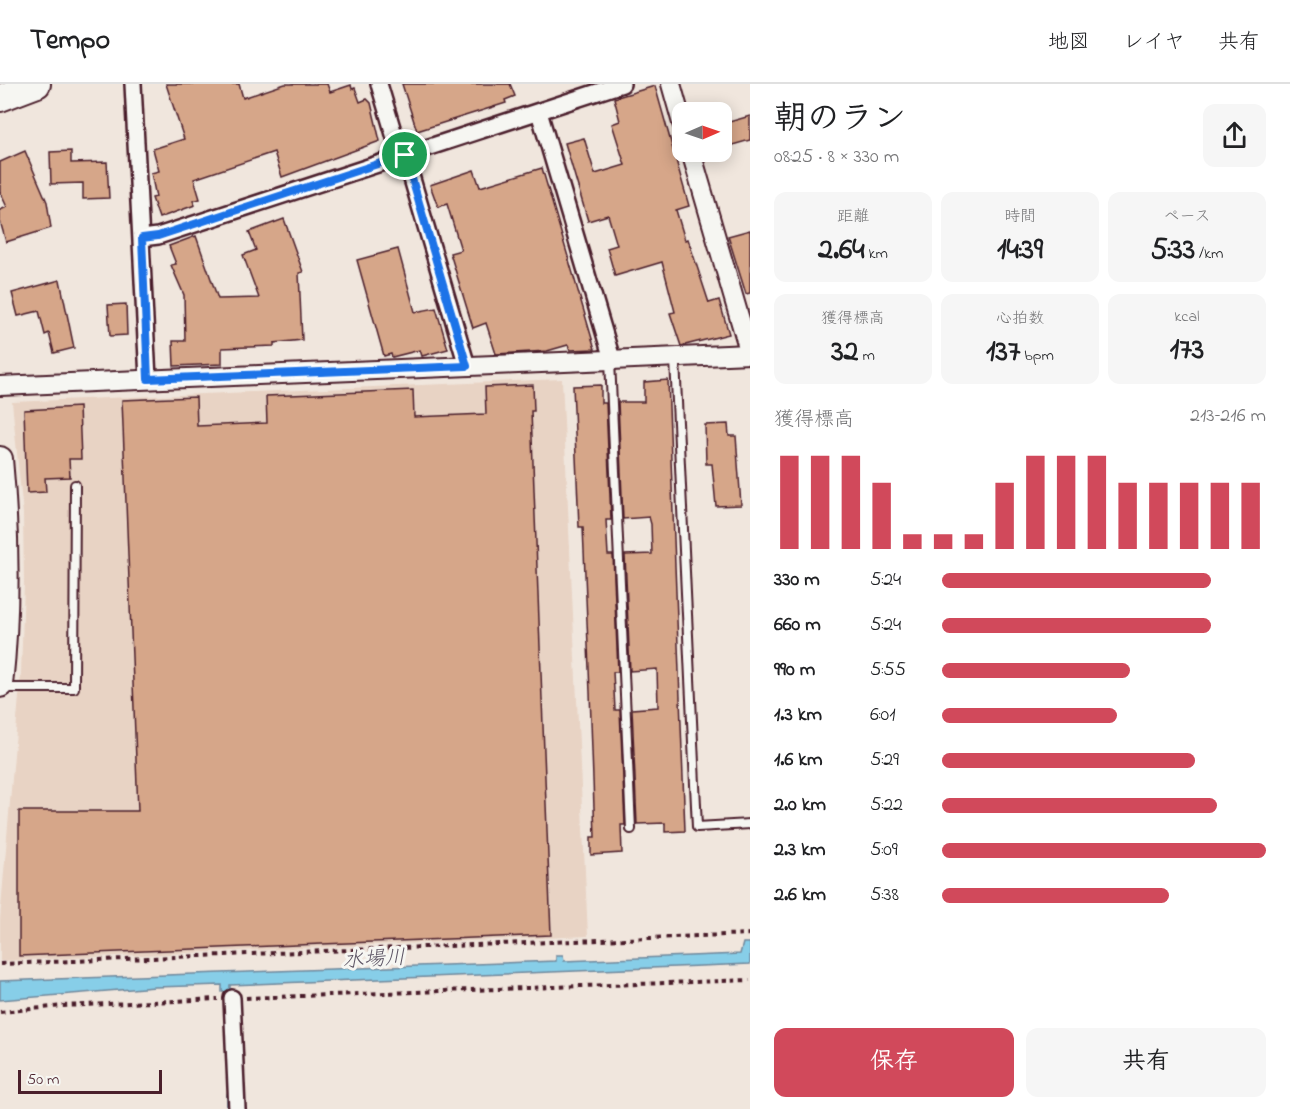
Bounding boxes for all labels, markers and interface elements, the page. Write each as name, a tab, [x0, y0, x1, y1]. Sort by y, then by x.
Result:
text: Tempo	[30, 21, 110, 62]
text: 地図	[1048, 28, 1090, 58]
text: レイヤ	[1123, 28, 1185, 58]
text: 共有	[1218, 28, 1260, 58]
text: 朝のラン	[774, 96, 906, 144]
north arrow	[672, 102, 732, 162]
map controls	[672, 102, 732, 162]
button: share	[1203, 104, 1266, 167]
pin	[379, 129, 430, 180]
icon: arrive	[388, 138, 421, 171]
text: 08:25 · 8 × 330 m	[774, 143, 899, 172]
text: 距離	[837, 205, 869, 229]
text: 時間	[1004, 205, 1036, 229]
text: ペース	[1163, 205, 1211, 229]
text: 2.64	[818, 229, 865, 273]
text: 14:39	[997, 229, 1043, 273]
text: 5:33	[1151, 229, 1195, 273]
text: km	[865, 242, 888, 266]
text: /km	[1195, 242, 1223, 266]
text: kcal	[1174, 305, 1200, 329]
text: 獲得標高	[821, 307, 885, 331]
text: 心拍数	[996, 307, 1044, 331]
text: 173	[1170, 329, 1204, 373]
text: 32	[831, 331, 858, 375]
text: 137	[986, 331, 1020, 375]
text: m	[858, 344, 875, 368]
text: bpm	[1020, 344, 1054, 368]
text: 213–216 m	[1190, 402, 1266, 431]
text: 獲得標高	[774, 406, 854, 435]
text: 330 m	[774, 566, 820, 595]
text: 5:24	[870, 566, 901, 595]
text: 660 m	[774, 611, 821, 640]
text: 5:24	[870, 611, 901, 640]
text: 990 m	[774, 656, 815, 685]
text: 5:55	[870, 656, 906, 685]
text: 1.3 km	[774, 701, 822, 730]
text: 6:01	[870, 701, 896, 730]
text: 1.6 km	[774, 746, 823, 775]
text: 5:29	[870, 746, 899, 775]
text: 2.0 km	[774, 791, 826, 820]
text: 5:22	[870, 791, 903, 820]
text: 2.3 km	[774, 836, 826, 865]
text: 5:09	[870, 836, 898, 865]
text: 2.6 km	[774, 881, 826, 910]
text: 5:38	[870, 881, 899, 910]
water label: 水場川	[342, 943, 406, 977]
button: 保存	[774, 1028, 1014, 1097]
button: 共有	[1026, 1028, 1266, 1097]
scale bar	[18, 1067, 162, 1094]
text: 50 m	[27, 1068, 59, 1092]

